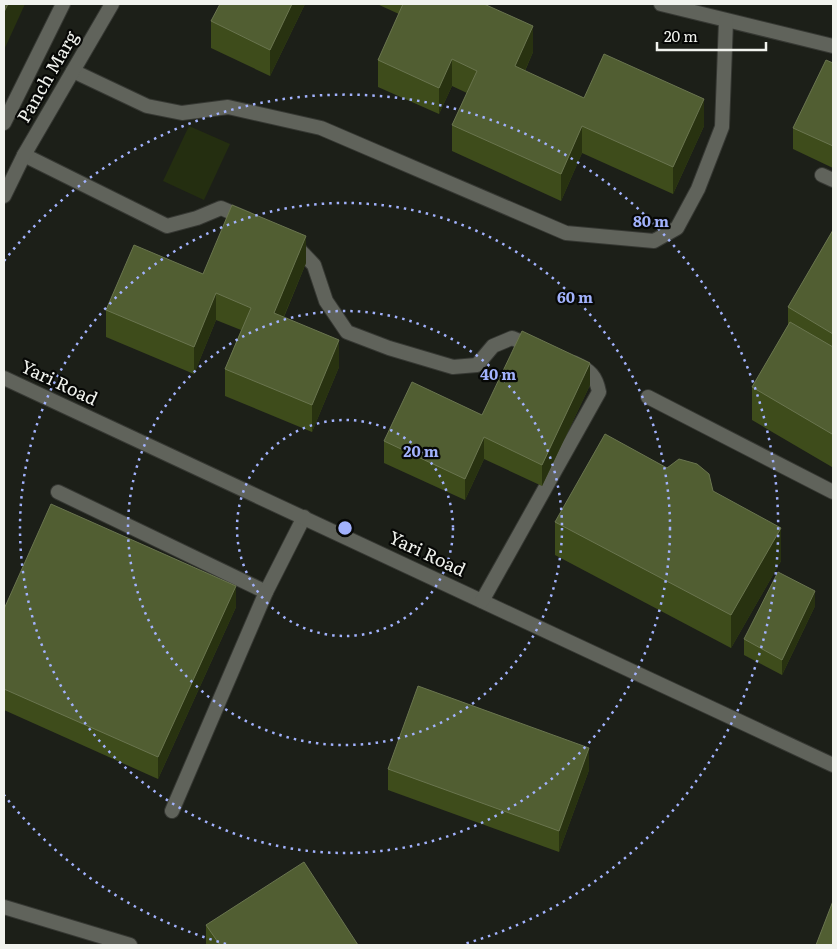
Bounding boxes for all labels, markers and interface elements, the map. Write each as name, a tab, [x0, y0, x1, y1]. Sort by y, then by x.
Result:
scale bar	[657, 20, 766, 52]
street label: Panch Marg	[9, 24, 84, 127]
text: 20 m	[664, 24, 698, 47]
text: 80 m	[633, 209, 669, 232]
text: 60 m	[557, 285, 593, 308]
street label: Yari Road	[17, 352, 103, 411]
text: 40 m	[480, 362, 516, 385]
text: 20 m	[403, 439, 439, 462]
centre of rings	[336, 519, 354, 537]
street label: Yari Road	[385, 523, 471, 582]

